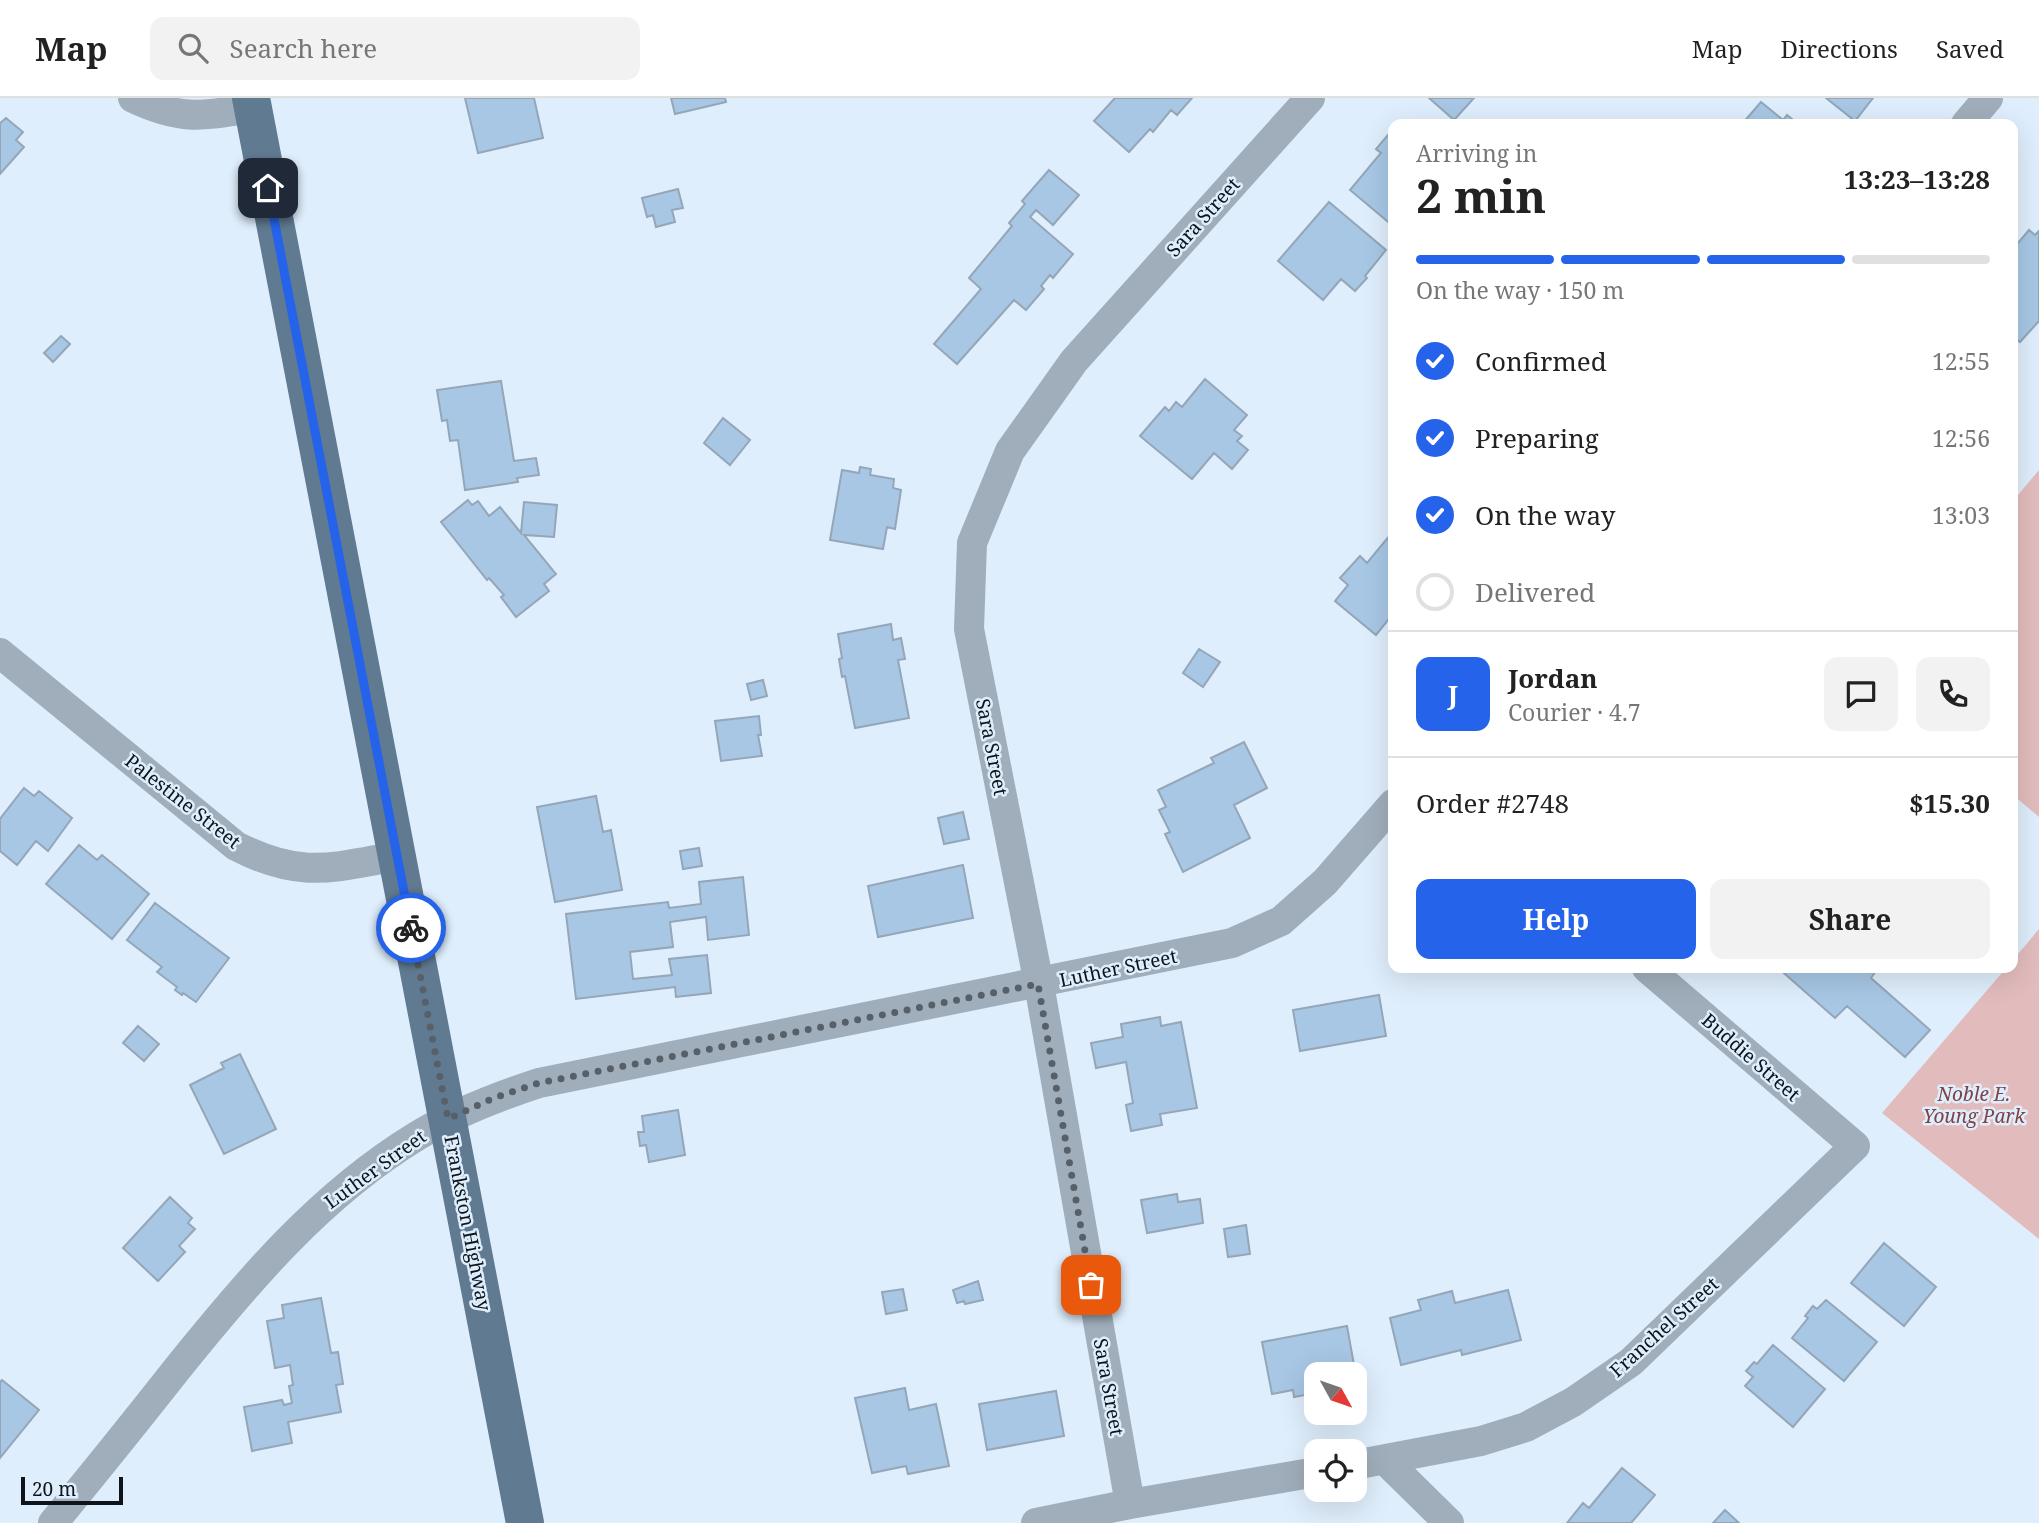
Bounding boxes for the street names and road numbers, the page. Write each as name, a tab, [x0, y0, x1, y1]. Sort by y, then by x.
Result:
street label: Sara Street	[1160, 172, 1246, 262]
street label: Sara Street	[970, 696, 1014, 798]
street label: Palestine Street	[120, 748, 246, 855]
street label: Luther Street	[1057, 943, 1180, 993]
street label: Buddie Street	[1696, 1007, 1806, 1107]
street label: Luther Street	[319, 1123, 431, 1215]
street label: Frankston Highway	[438, 1133, 498, 1313]
street label: Franchel Street	[1604, 1271, 1724, 1383]
street label: Sara Street	[1088, 1336, 1130, 1438]

